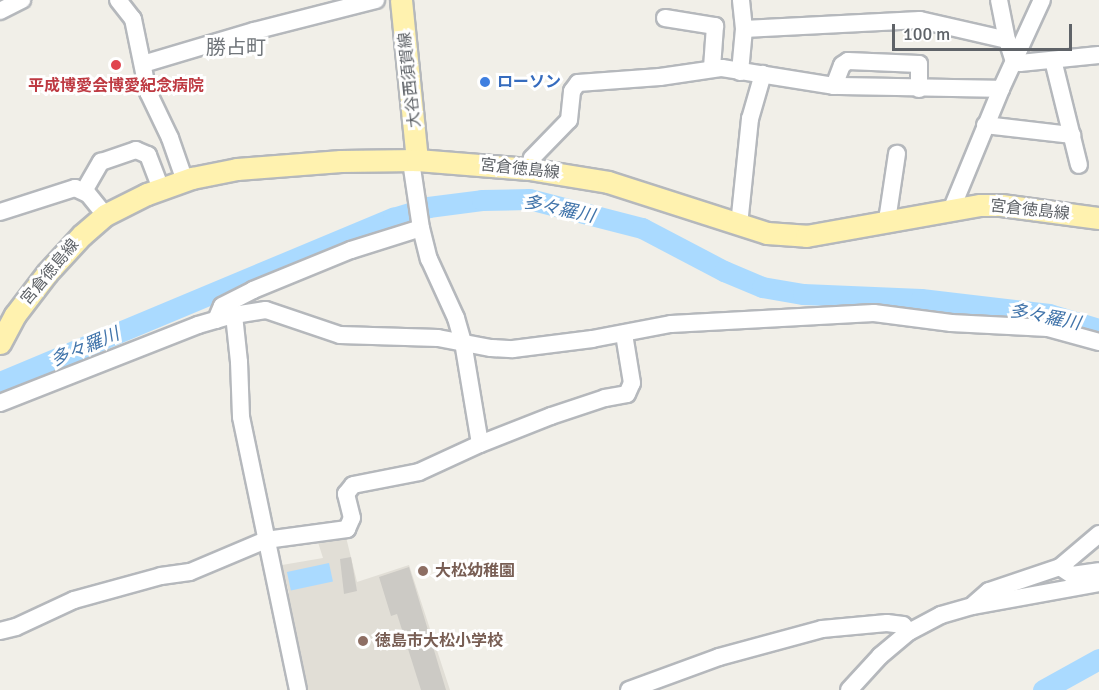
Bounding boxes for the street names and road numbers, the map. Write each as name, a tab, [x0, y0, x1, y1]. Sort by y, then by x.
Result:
street label: 大谷西須賀線	[395, 31, 425, 129]
street label: 宮倉徳島線	[479, 155, 561, 183]
street label: 宮倉徳島線	[989, 196, 1071, 224]
street label: 宮倉徳島線	[17, 235, 83, 309]

